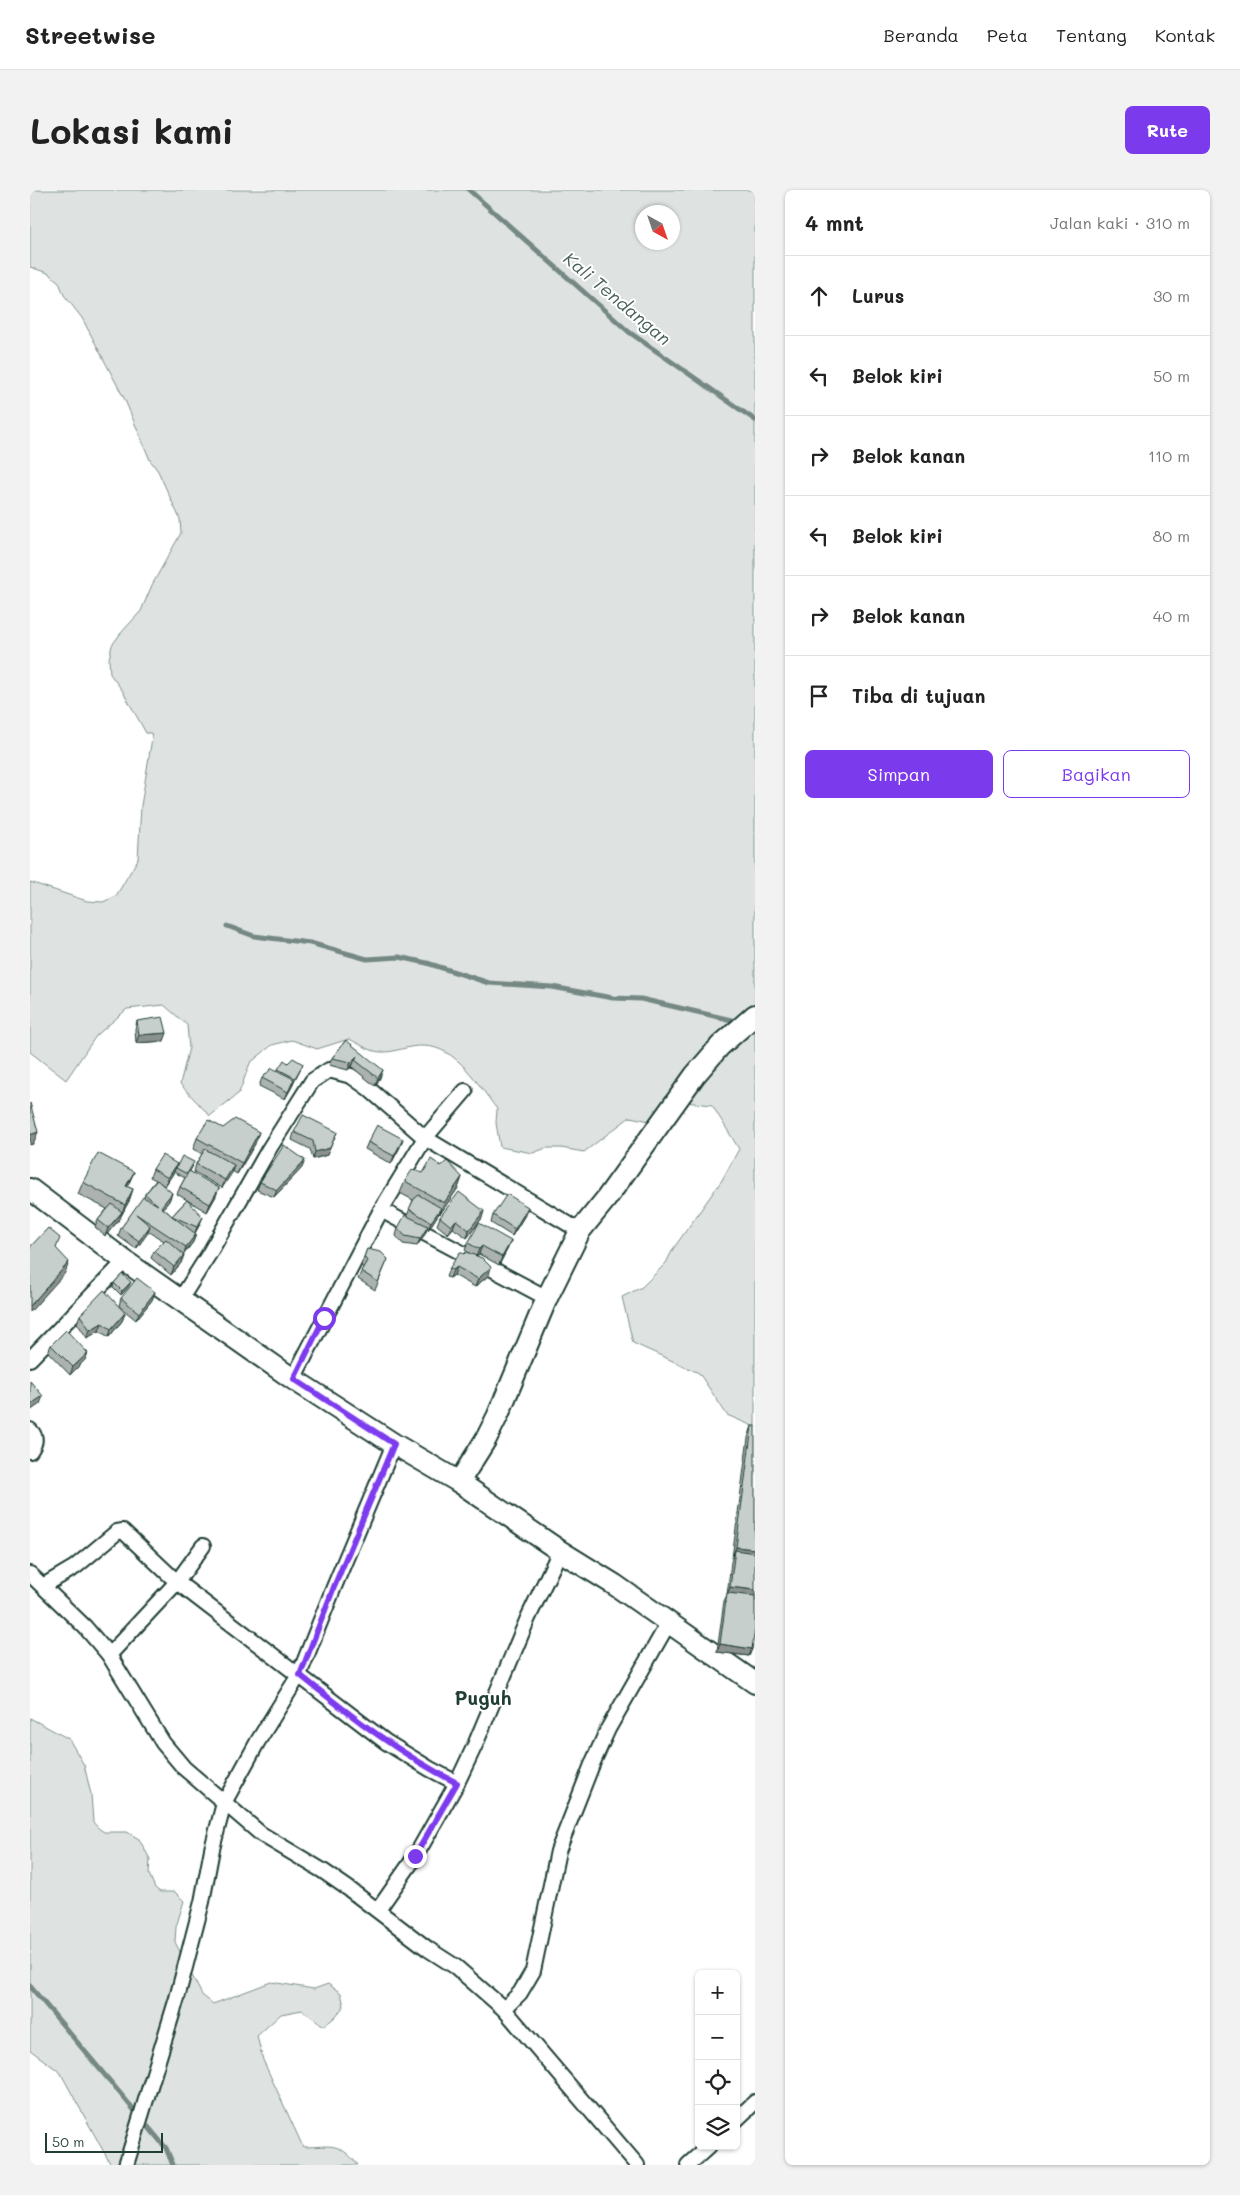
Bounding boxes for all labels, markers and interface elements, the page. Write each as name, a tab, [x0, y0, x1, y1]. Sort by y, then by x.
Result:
text: Streetwise	[25, 19, 155, 50]
text: Beranda	[884, 23, 959, 47]
text: Peta	[987, 23, 1028, 47]
text: Tentang	[1056, 23, 1127, 47]
text: Kontak	[1155, 23, 1215, 47]
button: Rute	[1125, 106, 1210, 154]
text: Lokasi kami	[30, 107, 234, 153]
north arrow	[635, 205, 680, 250]
text: 4 mnt	[805, 209, 864, 236]
text: Jalan kaki · 310 m	[1050, 212, 1190, 233]
water label: Kali Tendangan	[559, 246, 676, 350]
icon: ahead	[805, 282, 833, 310]
text: Lurus	[852, 283, 904, 308]
text: 30 m	[1153, 285, 1190, 306]
icon: left	[805, 362, 833, 390]
text: Belok kiri	[852, 363, 943, 388]
text: 50 m	[1153, 365, 1190, 386]
icon: right	[805, 442, 833, 470]
text: Belok kanan	[852, 443, 965, 468]
text: 110 m	[1148, 445, 1190, 466]
icon: left	[805, 522, 833, 550]
text: Belok kiri	[852, 523, 943, 548]
text: 80 m	[1153, 525, 1190, 546]
icon: right	[805, 602, 833, 630]
text: Belok kanan	[852, 603, 965, 628]
text: 40 m	[1153, 605, 1190, 626]
icon: arrive	[805, 682, 833, 710]
text: Tiba di tujuan	[852, 683, 985, 708]
button: Simpan	[805, 750, 993, 798]
button: Bagikan	[1003, 750, 1190, 798]
route start	[313, 1307, 336, 1330]
district label: Puguh	[454, 1685, 512, 1710]
route end	[404, 1845, 427, 1868]
map controls	[695, 1970, 740, 2150]
button: +	[695, 1970, 740, 2015]
button: −	[695, 2015, 740, 2060]
button: locate	[695, 2060, 740, 2105]
button: layers	[695, 2105, 740, 2150]
scale bar	[45, 2130, 162, 2153]
text: 50 m	[52, 2132, 84, 2151]

